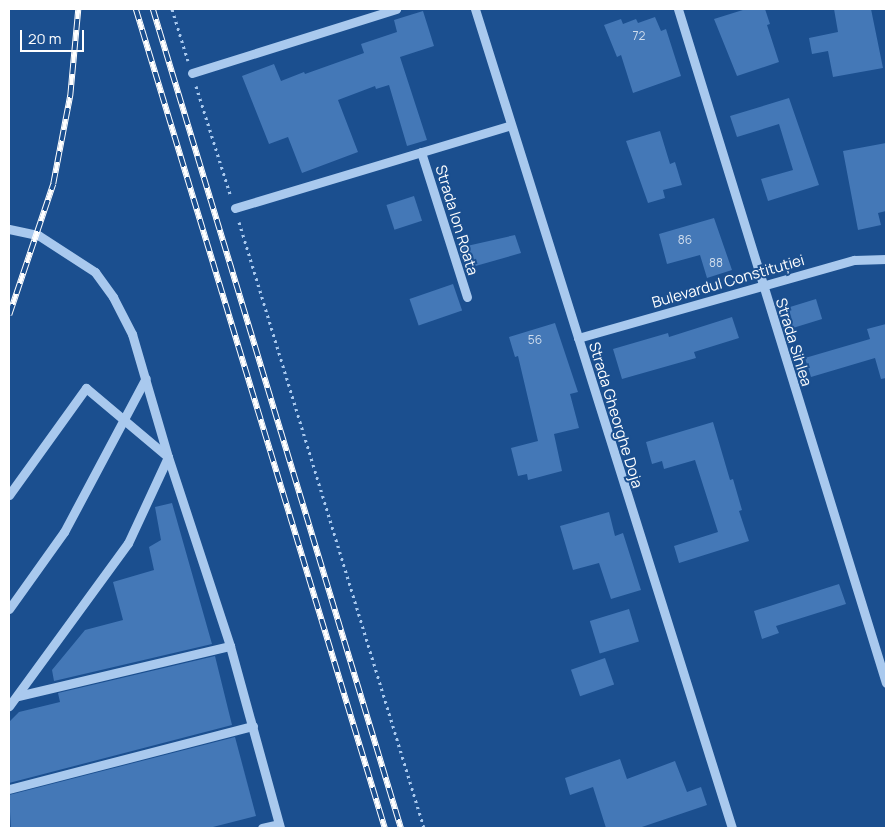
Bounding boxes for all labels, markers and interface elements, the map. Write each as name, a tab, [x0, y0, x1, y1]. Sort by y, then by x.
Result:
scale bar	[22, 20, 86, 52]
text: 20 m	[28, 28, 61, 49]
house number: 72	[633, 29, 645, 43]
street label: Strada Ion Roata	[432, 163, 482, 277]
house number: 86	[678, 233, 692, 247]
street label: Bulevardul Constituției	[650, 251, 806, 311]
house number: 88	[709, 256, 723, 270]
street label: Strada Sihlea	[772, 296, 816, 388]
house number: 56	[528, 333, 542, 347]
street label: Strada Gheorghe Doja	[585, 340, 647, 490]

